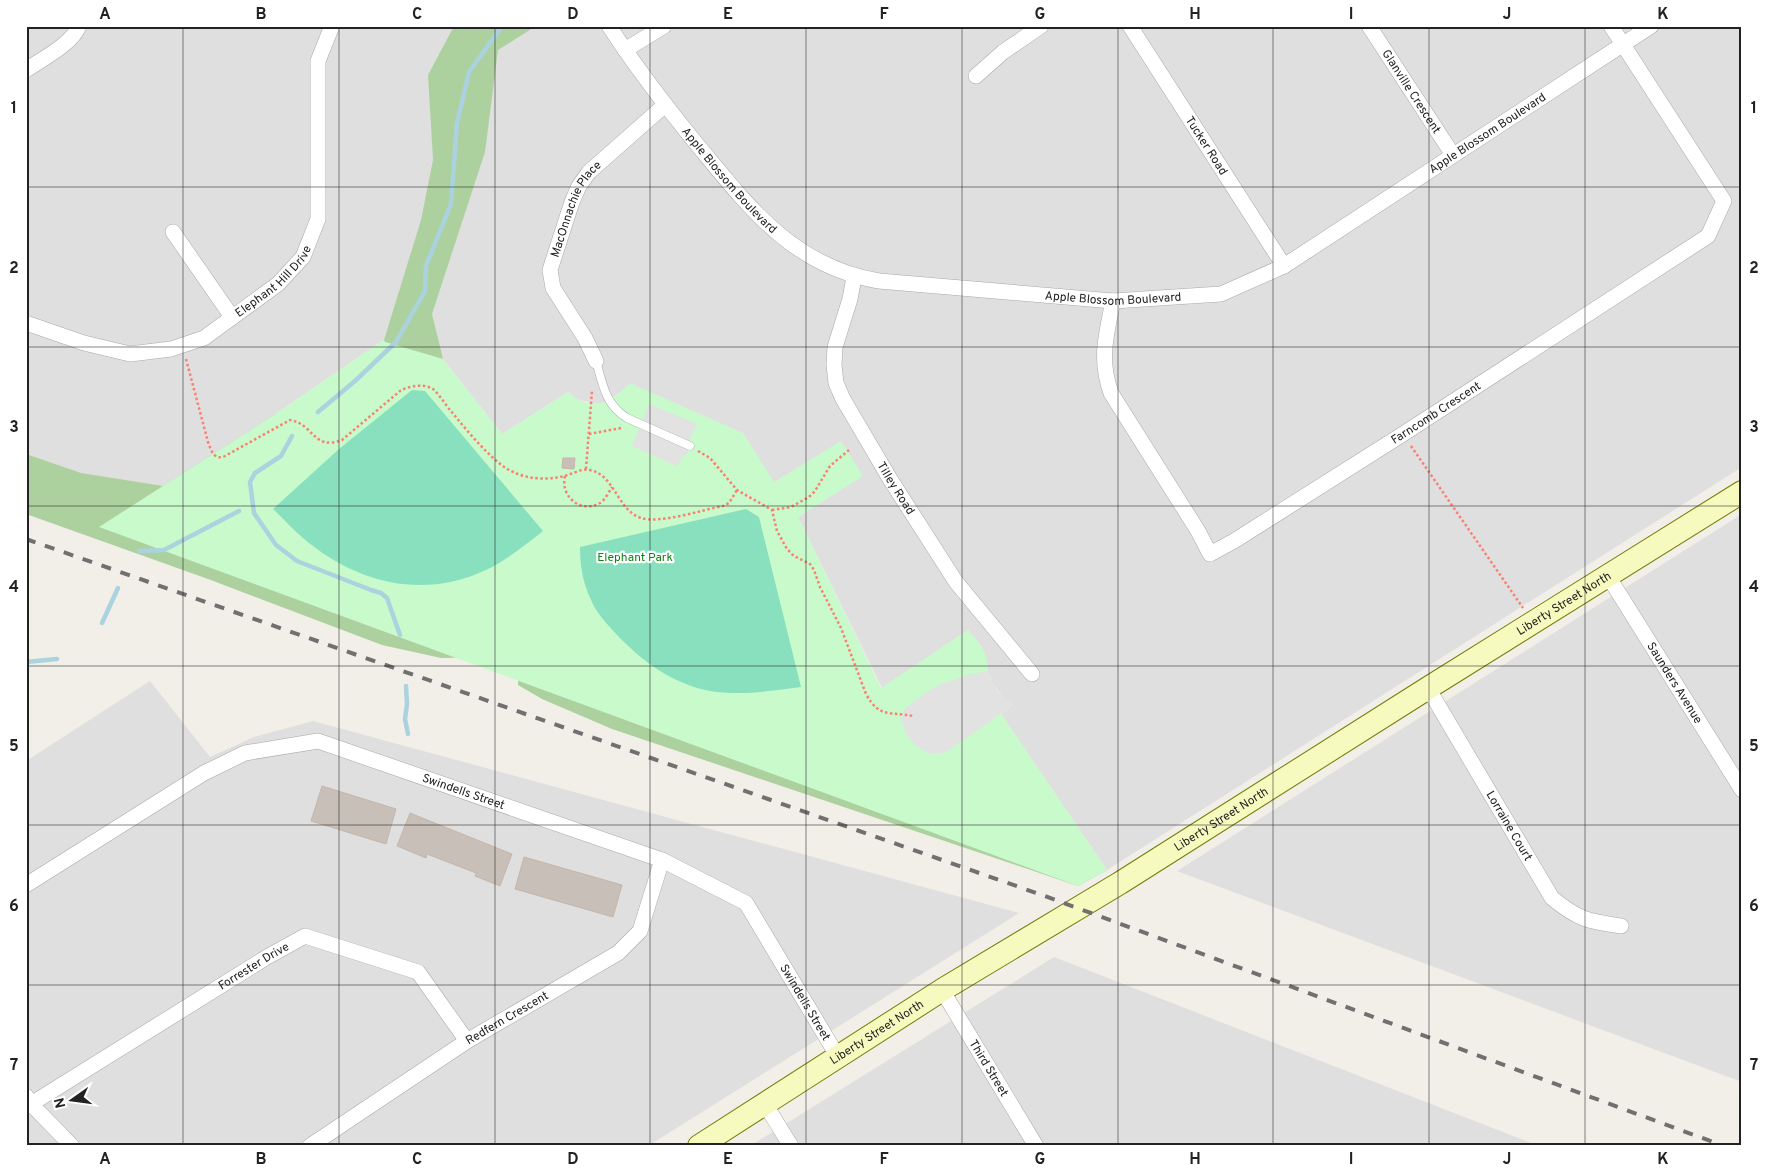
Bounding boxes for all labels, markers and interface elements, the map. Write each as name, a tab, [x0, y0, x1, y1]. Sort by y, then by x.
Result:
text: A	[99, 5, 111, 25]
text: B	[255, 5, 267, 25]
text: C	[412, 5, 422, 25]
text: D	[567, 5, 579, 25]
text: E	[723, 5, 733, 25]
text: F	[879, 5, 889, 25]
text: G	[1035, 5, 1045, 25]
text: H	[1189, 5, 1201, 25]
text: I	[1349, 5, 1353, 25]
text: J	[1503, 5, 1511, 25]
text: K	[1657, 5, 1669, 25]
street label: Glanville Crescent	[1377, 47, 1444, 137]
street label: Apple Blossom Boulevard	[1426, 90, 1549, 178]
text: 1	[11, 99, 17, 119]
text: 1	[1751, 99, 1757, 119]
street label: Tucker Road	[1181, 113, 1231, 179]
street label: Apple Blossom Boulevard	[677, 124, 780, 238]
street label: MacOnnachie Place	[548, 158, 605, 259]
street label: Elephant Hill Drive	[232, 243, 316, 322]
text: 2	[9, 259, 19, 279]
text: 2	[1749, 259, 1759, 279]
street label: Apple Blossom Boulevard	[1044, 288, 1182, 310]
street label: Farncomb Crescent	[1388, 378, 1484, 449]
text: 3	[9, 418, 19, 438]
text: 3	[1749, 418, 1759, 438]
street label: Tilley Road	[873, 459, 918, 518]
park label: Elephant Park	[597, 550, 673, 566]
street label: Liberty Street North	[1514, 569, 1615, 640]
text: 4	[9, 578, 19, 598]
text: 4	[1749, 578, 1759, 598]
street label: Saunders Avenue	[1642, 640, 1706, 727]
text: 5	[9, 737, 19, 757]
text: 5	[1749, 737, 1759, 757]
street label: Swindells Street	[420, 771, 507, 814]
street label: Liberty Street North	[1171, 784, 1272, 856]
street label: Lorraine Court	[1482, 788, 1535, 864]
text: 6	[9, 897, 19, 917]
text: 6	[1749, 897, 1759, 917]
street label: Forrester Drive	[216, 939, 292, 994]
street label: Swindells Street	[775, 962, 834, 1044]
street label: Redfern Crescent	[463, 988, 552, 1049]
street label: Liberty Street North	[827, 997, 927, 1069]
street label: Third Street	[965, 1037, 1011, 1100]
text: 7	[10, 1056, 18, 1076]
text: 7	[1750, 1056, 1758, 1076]
north arrow	[48, 1074, 98, 1124]
text: N	[51, 1096, 70, 1110]
text: A	[99, 1150, 111, 1170]
text: B	[255, 1150, 267, 1170]
text: C	[412, 1150, 422, 1170]
text: D	[567, 1150, 579, 1170]
text: E	[723, 1150, 733, 1170]
text: F	[879, 1150, 889, 1170]
text: G	[1035, 1150, 1045, 1170]
text: H	[1189, 1150, 1201, 1170]
text: I	[1349, 1150, 1353, 1170]
text: J	[1503, 1150, 1511, 1170]
text: K	[1657, 1150, 1669, 1170]

